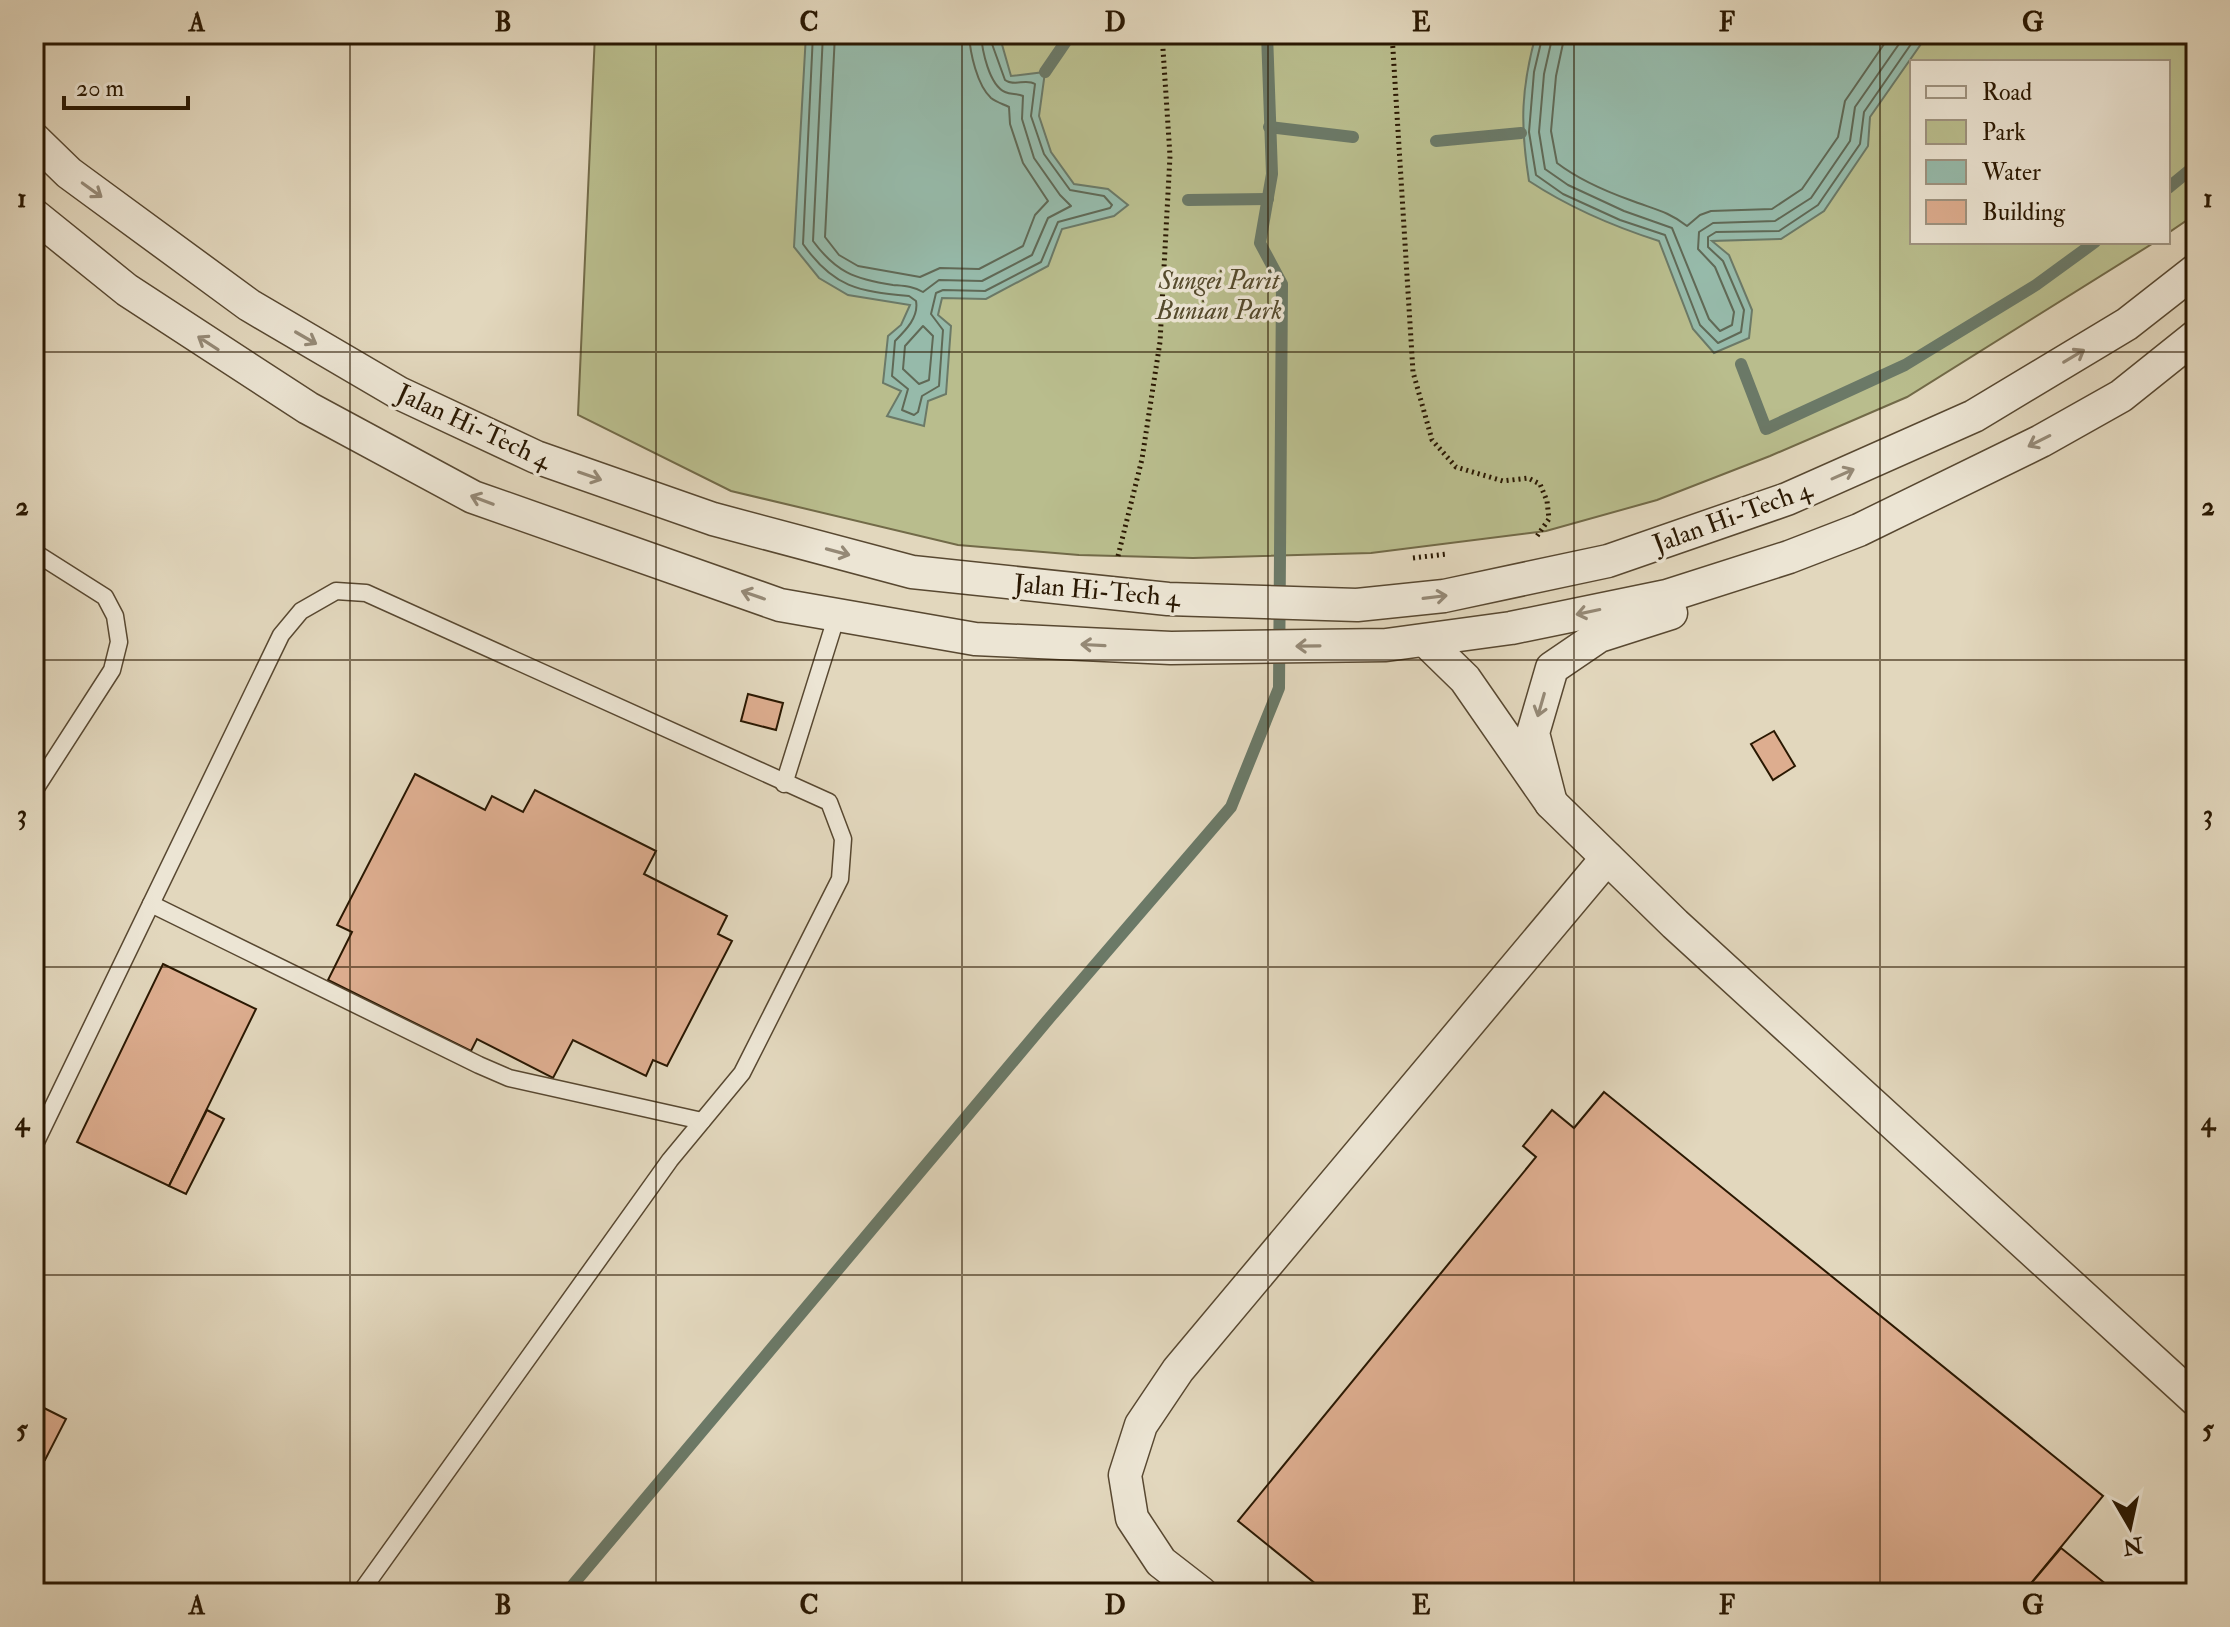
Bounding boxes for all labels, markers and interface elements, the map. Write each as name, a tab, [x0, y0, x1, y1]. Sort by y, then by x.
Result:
text: A	[188, 7, 206, 39]
text: B	[494, 7, 512, 39]
text: C	[799, 7, 819, 39]
text: D	[1104, 7, 1126, 39]
text: E	[1412, 7, 1431, 39]
text: F	[1719, 7, 1736, 39]
text: G	[2022, 7, 2044, 39]
scale bar	[64, 60, 188, 110]
legend	[1910, 60, 2170, 244]
text: 20 m	[76, 73, 125, 104]
text: Road	[1982, 77, 2032, 108]
text: Park	[1982, 117, 2026, 148]
text: Water	[1981, 157, 2041, 188]
one-way arrow	[81, 182, 103, 198]
text: 1	[17, 183, 27, 215]
text: 1	[2203, 183, 2213, 215]
text: Building	[1982, 197, 2066, 228]
park label: Sungei Parit Bunian Park	[1154, 265, 1282, 327]
one-way arrow	[294, 330, 317, 346]
one-way arrow	[197, 334, 220, 350]
one-way arrow	[2062, 347, 2085, 363]
street label: Jalan Hi-Tech 4	[390, 377, 557, 477]
one-way arrow	[2027, 434, 2051, 450]
one-way arrow	[1831, 466, 1855, 481]
one-way arrow	[577, 469, 602, 484]
street label: Jalan Hi-Tech 4	[1648, 473, 1817, 561]
text: 2	[15, 491, 29, 523]
text: 2	[2201, 491, 2215, 523]
one-way arrow	[470, 492, 495, 506]
one-way arrow	[824, 545, 850, 560]
street label: Jalan Hi-Tech 4	[1012, 568, 1182, 614]
one-way arrow	[741, 587, 766, 602]
one-way arrow	[1421, 589, 1447, 604]
one-way arrow	[1576, 605, 1601, 620]
one-way arrow	[1080, 637, 1107, 652]
one-way arrow	[1295, 638, 1322, 654]
one-way arrow	[1533, 691, 1548, 717]
text: 3	[17, 799, 27, 831]
text: 3	[2203, 799, 2213, 831]
text: 4	[14, 1106, 31, 1138]
text: 4	[2200, 1106, 2217, 1138]
text: 5	[16, 1414, 28, 1446]
text: 5	[2202, 1414, 2214, 1446]
north arrow	[2090, 1487, 2170, 1567]
text: N	[2121, 1530, 2146, 1561]
text: A	[188, 1590, 206, 1622]
text: B	[494, 1590, 512, 1622]
text: C	[799, 1590, 819, 1622]
text: D	[1104, 1590, 1126, 1622]
text: E	[1412, 1590, 1431, 1622]
text: F	[1719, 1590, 1736, 1622]
text: G	[2022, 1590, 2044, 1622]

